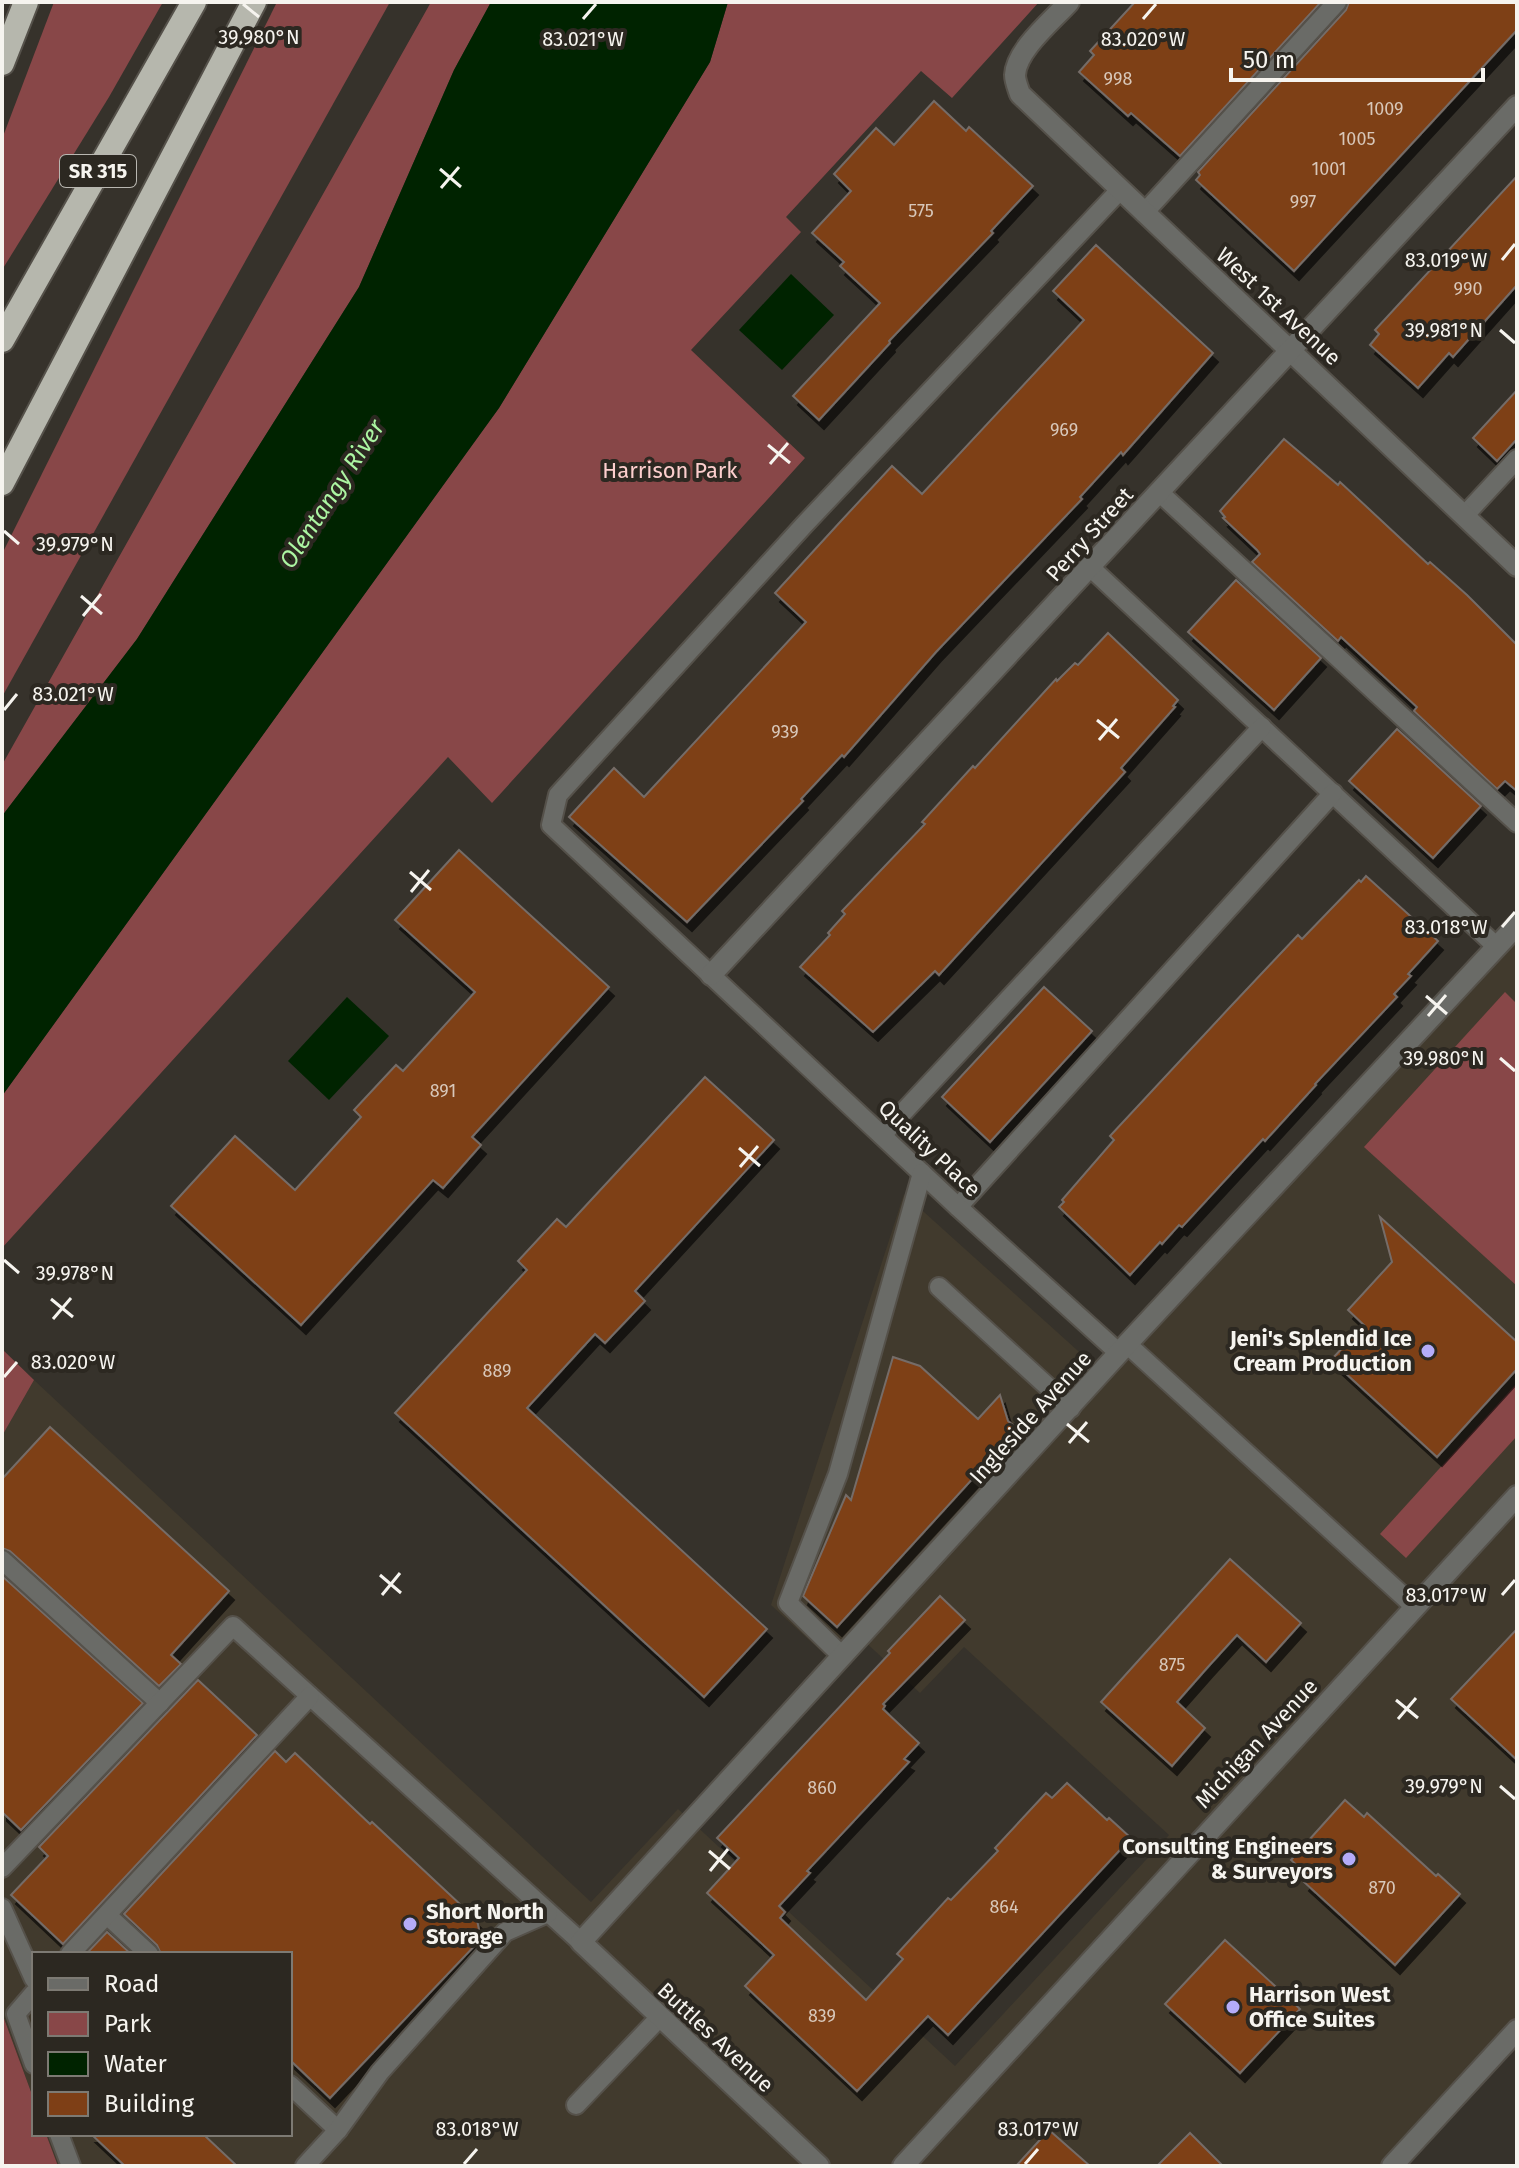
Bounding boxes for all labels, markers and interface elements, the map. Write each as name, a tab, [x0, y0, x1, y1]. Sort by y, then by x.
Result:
text: 39.980°N	[218, 25, 300, 49]
text: 83.021°W	[542, 27, 624, 51]
text: 83.020°W	[1101, 27, 1186, 51]
scale bar	[1231, 32, 1483, 82]
text: 50 m	[1243, 46, 1295, 74]
house number: 998	[1104, 68, 1132, 90]
house number: 1009	[1366, 98, 1404, 120]
house number: 1005	[1339, 128, 1375, 150]
road number: SR 315	[60, 155, 136, 187]
house number: 1001	[1311, 158, 1347, 180]
house number: 997	[1290, 191, 1316, 213]
house number: 575	[908, 200, 934, 222]
street label: West 1st Avenue	[1211, 242, 1347, 371]
text: 83.019°W	[1405, 248, 1488, 272]
house number: 990	[1454, 278, 1482, 300]
text: 39.981°N	[1405, 318, 1483, 342]
water label: Olentangy River	[274, 414, 391, 573]
house number: 969	[1050, 419, 1078, 441]
park label: Harrison Park	[602, 457, 738, 484]
street label: Perry Street	[1040, 482, 1139, 587]
text: 39.979°N	[36, 532, 114, 556]
text: 83.021°W	[32, 682, 114, 706]
house number: 939	[771, 721, 799, 743]
text: 83.018°W	[1405, 915, 1488, 939]
text: 39.980°N	[1403, 1046, 1485, 1070]
house number: 891	[430, 1080, 456, 1102]
street label: Quality Place	[873, 1094, 986, 1203]
text: 39.978°N	[36, 1261, 114, 1285]
place label: Jeni's Splendid Ice Cream Production	[1229, 1325, 1412, 1377]
marker: Jeni's Splendid Ice Cream Production	[1419, 1342, 1437, 1360]
street label: Ingleside Avenue	[964, 1345, 1097, 1489]
text: 83.020°W	[31, 1350, 116, 1374]
house number: 889	[483, 1360, 511, 1382]
text: 83.017°W	[1406, 1583, 1487, 1607]
house number: 875	[1159, 1654, 1185, 1676]
street label: Michigan Avenue	[1189, 1673, 1323, 1814]
text: 39.979°N	[1405, 1774, 1483, 1798]
house number: 860	[807, 1777, 837, 1799]
place label: Consulting Engineers & Surveyors	[1122, 1833, 1333, 1885]
marker: Consulting Engineers & Surveyors	[1340, 1850, 1358, 1868]
house number: 870	[1368, 1877, 1396, 1899]
house number: 864	[989, 1896, 1019, 1918]
place label: Short North Storage	[426, 1898, 544, 1950]
marker: Short North Storage	[401, 1915, 419, 1933]
legend	[32, 1952, 292, 2136]
text: Road	[104, 1970, 159, 1998]
street label: Buttles Avenue	[652, 1977, 779, 2098]
place label: Harrison West Office Suites	[1249, 1981, 1391, 2033]
marker: Harrison West Office Suites	[1224, 1998, 1242, 2016]
house number: 839	[808, 2005, 836, 2027]
text: Park	[104, 2010, 152, 2038]
text: Water	[104, 2050, 168, 2078]
text: Building	[104, 2090, 194, 2118]
text: 83.018°W	[436, 2117, 519, 2141]
text: 83.017°W	[998, 2117, 1079, 2141]

